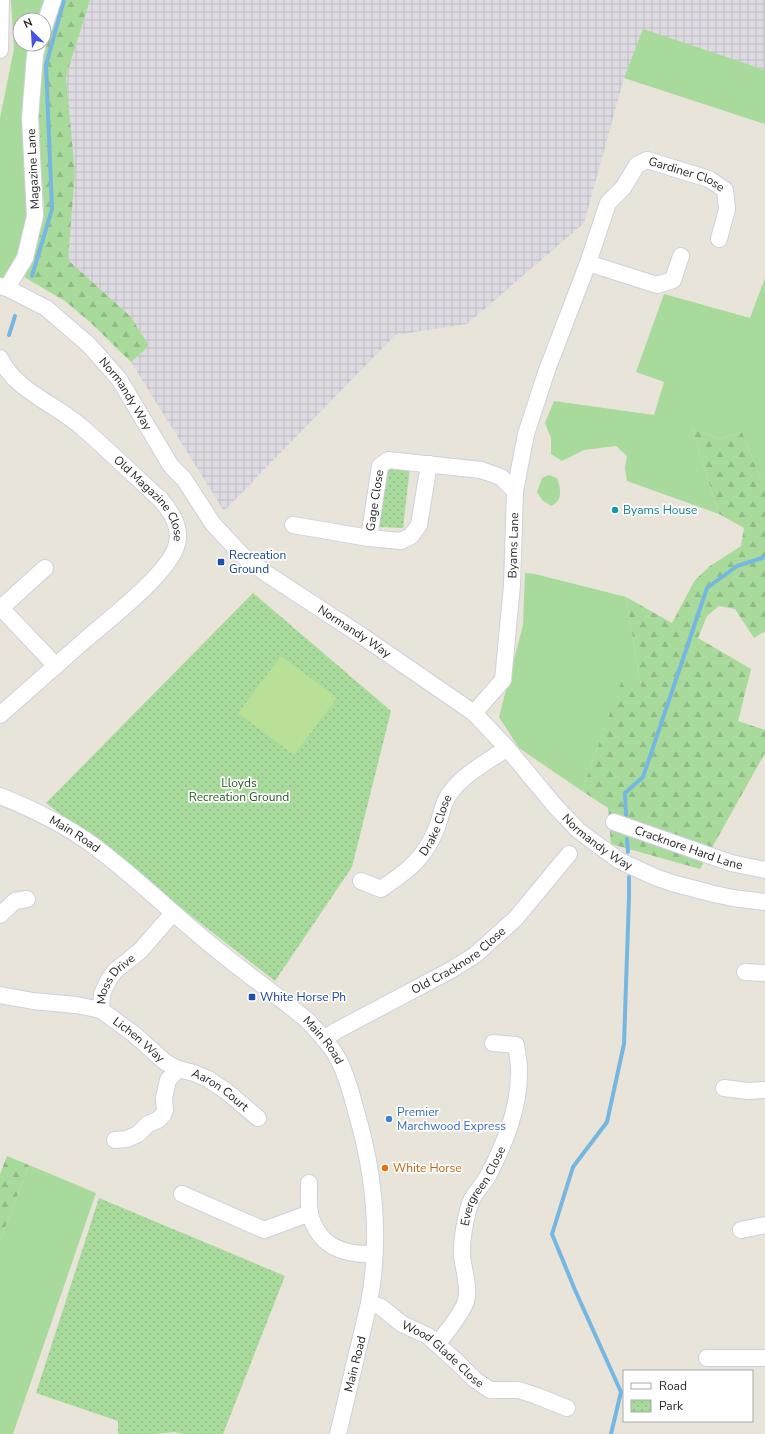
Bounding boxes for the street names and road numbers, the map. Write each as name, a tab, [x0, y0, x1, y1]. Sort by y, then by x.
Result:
street label: Magazine Lane	[23, 128, 43, 210]
street label: Gardiner Close	[647, 153, 728, 195]
street label: Normandy Way	[95, 354, 156, 434]
street label: Old Magazine Close	[110, 452, 186, 542]
street label: Gage Close	[362, 469, 387, 532]
street label: Byams Lane	[504, 512, 522, 579]
street label: Normandy Way	[315, 601, 395, 662]
street label: Drake Close	[416, 791, 455, 859]
street label: Normandy Way	[559, 810, 636, 874]
street label: Main Road	[47, 812, 104, 856]
street label: Cracknore Hard Lane	[632, 822, 744, 873]
street label: Old Cracknore Close	[408, 923, 509, 998]
street label: Moss Drive	[93, 950, 138, 1005]
street label: Lichen Way	[110, 1013, 169, 1066]
street label: Main Road	[299, 1013, 347, 1067]
street label: Aaron Court	[189, 1065, 253, 1115]
street label: Evergreen Close	[457, 1144, 509, 1227]
street label: Wood Glade Close	[399, 1317, 487, 1392]
street label: Main Road	[340, 1334, 370, 1394]

